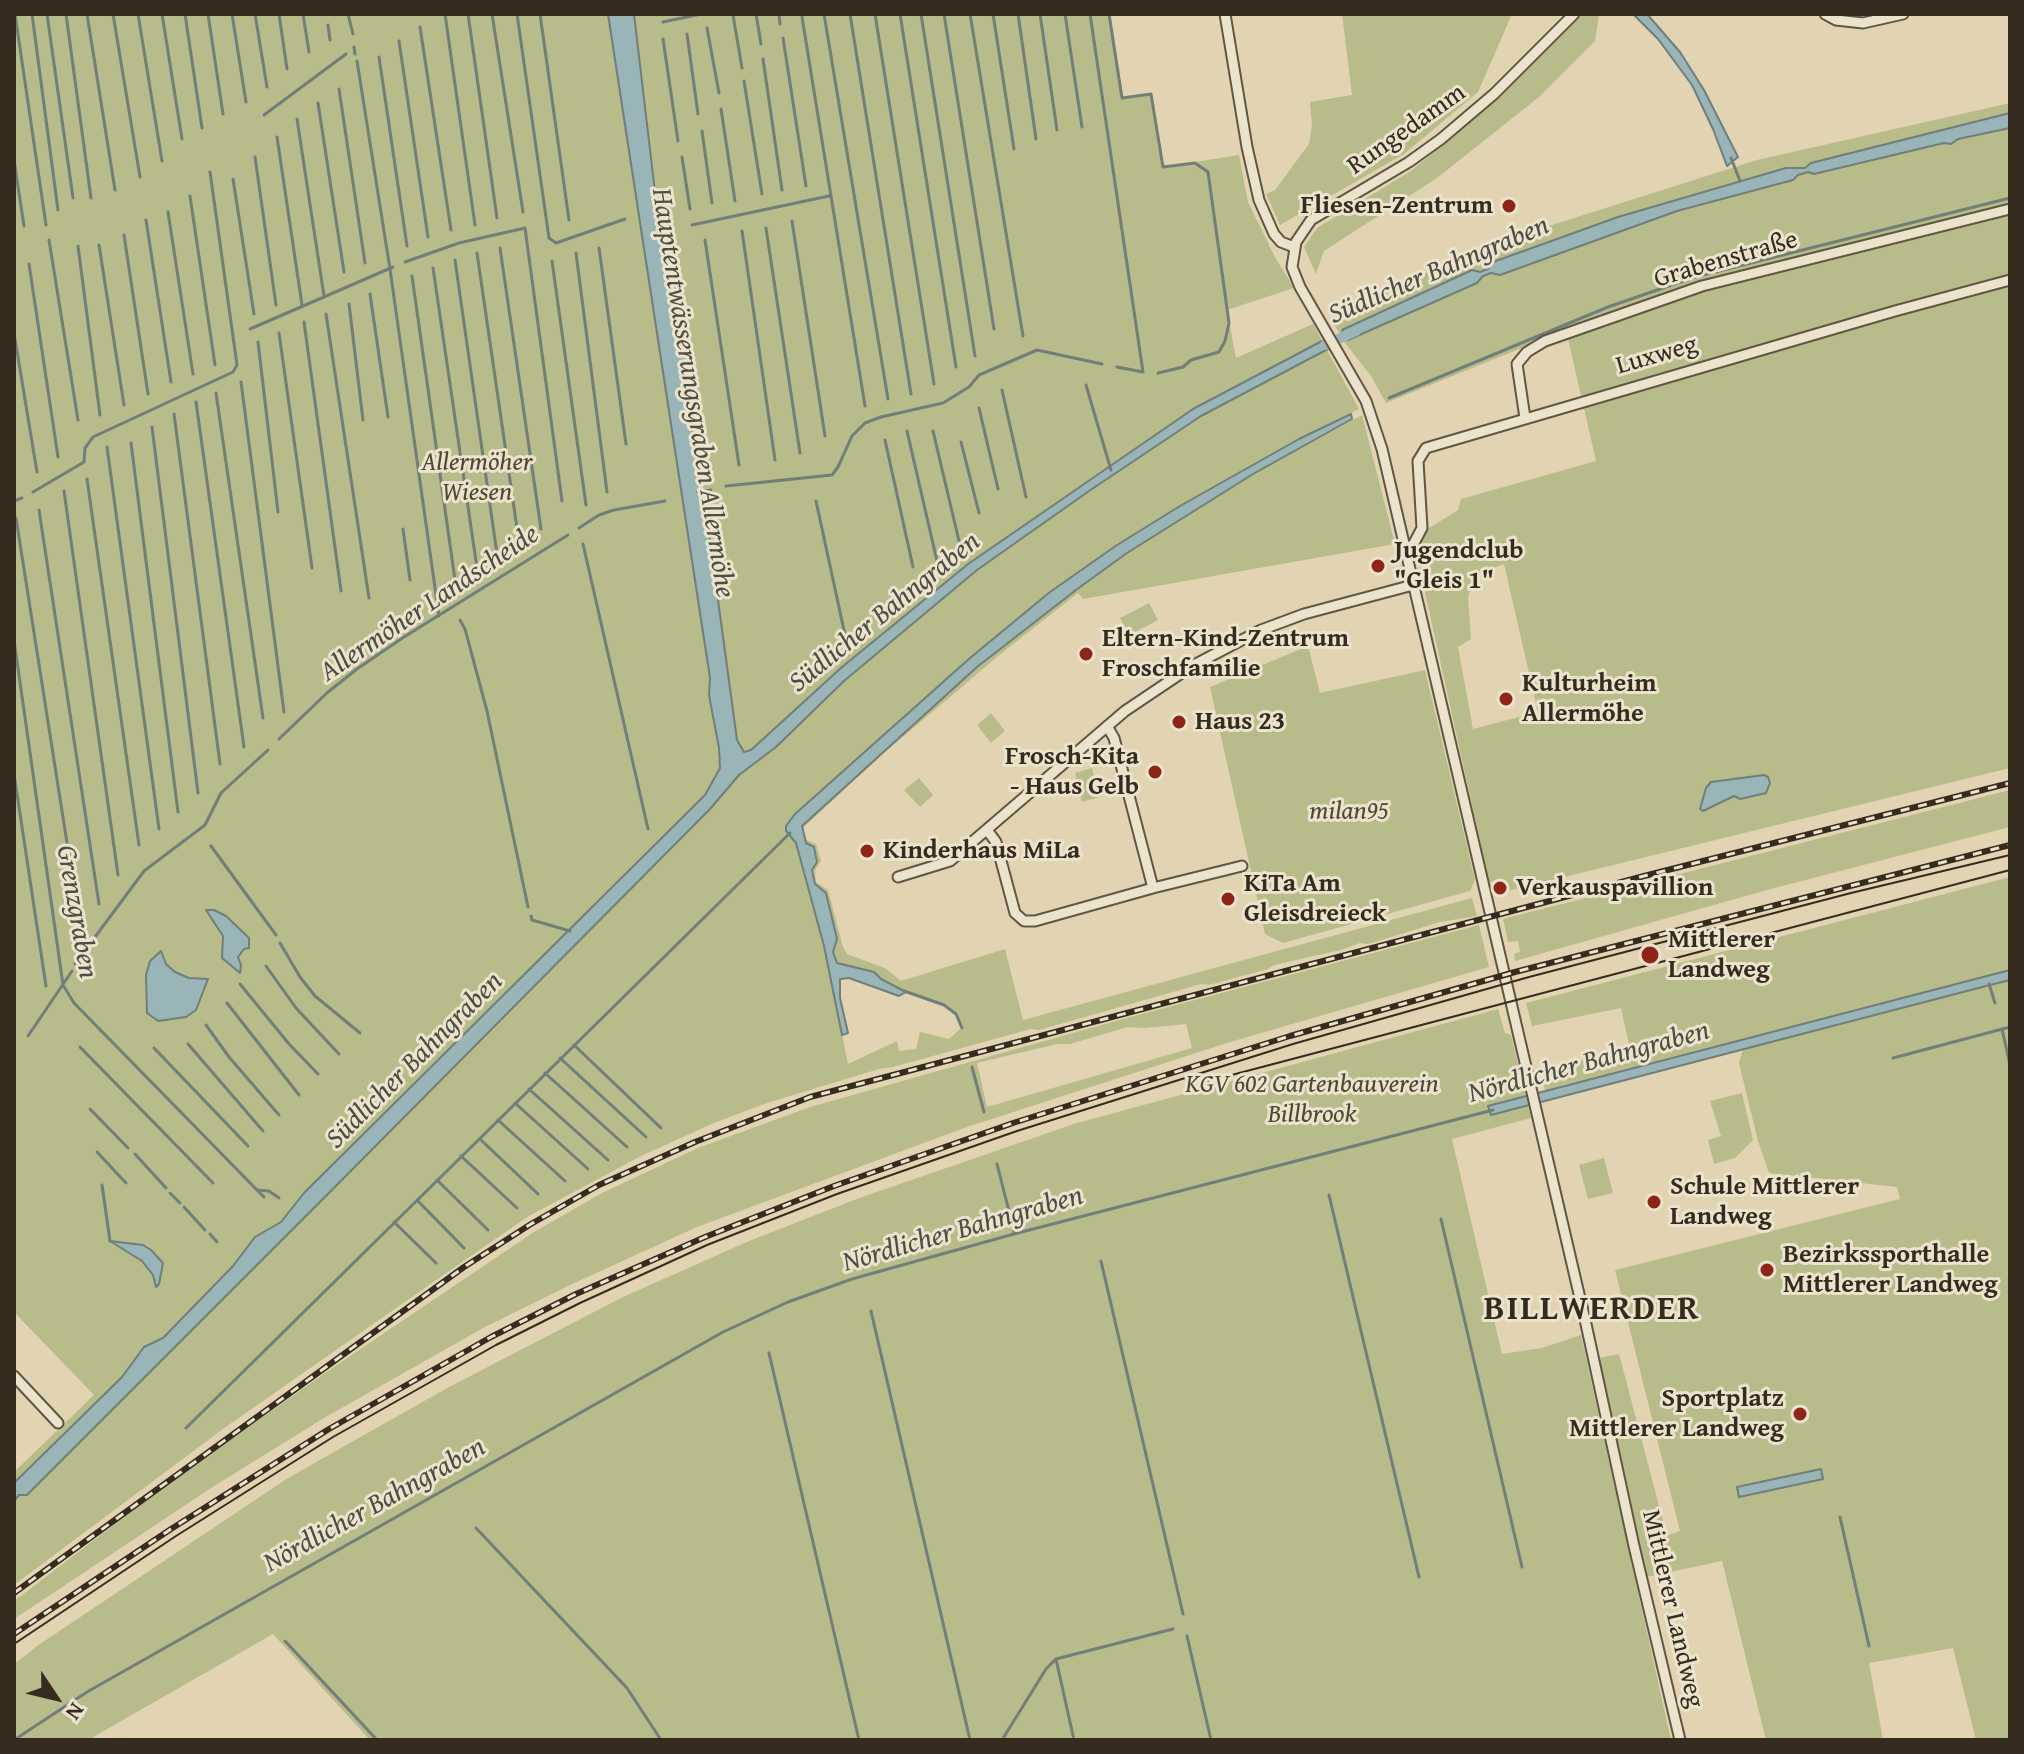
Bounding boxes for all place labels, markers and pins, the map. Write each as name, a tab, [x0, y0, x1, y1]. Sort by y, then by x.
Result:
place label: Fliesen-Zentrum	[1300, 190, 1493, 222]
marker: Fliesen-Zentrum	[1500, 197, 1518, 215]
place label: Jugendclub "Gleis 1"	[1394, 535, 1523, 596]
marker: Jugendclub "Gleis 1"	[1369, 557, 1387, 575]
place label: Eltern-Kind-Zentrum Froschfamilie	[1102, 623, 1349, 684]
marker: Eltern-Kind-Zentrum Froschfamilie	[1077, 645, 1095, 663]
place label: Kulturheim Allermöhe	[1522, 668, 1657, 730]
marker: Kulturheim Allermöhe	[1497, 690, 1515, 708]
place label: Haus 23	[1195, 706, 1285, 738]
marker: Haus 23	[1170, 713, 1188, 731]
place label: Frosch-Kita - Haus Gelb	[1005, 741, 1139, 802]
marker: Frosch-Kita - Haus Gelb	[1146, 763, 1164, 781]
place label: Kinderhaus MiLa	[883, 835, 1080, 867]
marker: Kinderhaus MiLa	[858, 842, 876, 860]
place label: KiTa Am Gleisdreieck	[1244, 868, 1386, 930]
place label: Verkauspavillion	[1516, 872, 1713, 904]
marker: Verkauspavillion	[1491, 879, 1509, 897]
marker: KiTa Am Gleisdreieck	[1219, 890, 1237, 908]
place label: Mittlerer Landweg	[1668, 924, 1775, 986]
marker: Mittlerer Landweg	[1639, 944, 1661, 966]
place label: Schule Mittlerer Landweg	[1670, 1171, 1859, 1232]
marker: Schule Mittlerer Landweg	[1645, 1193, 1663, 1211]
place label: Bezirkssporthalle Mittlerer Landweg	[1783, 1239, 1998, 1300]
marker: Bezirkssporthalle Mittlerer Landweg	[1758, 1261, 1776, 1279]
place label: Sportplatz Mittlerer Landweg	[1569, 1383, 1784, 1444]
marker: Sportplatz Mittlerer Landweg	[1791, 1405, 1809, 1423]

